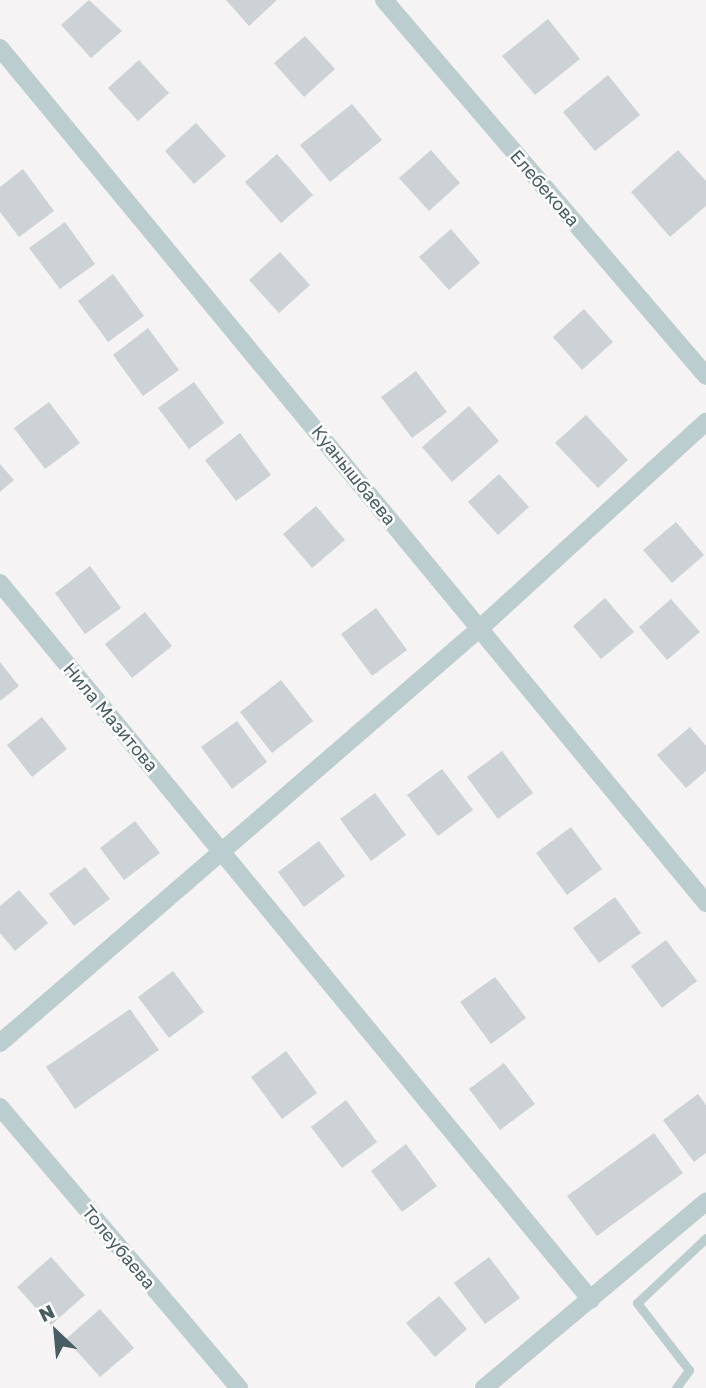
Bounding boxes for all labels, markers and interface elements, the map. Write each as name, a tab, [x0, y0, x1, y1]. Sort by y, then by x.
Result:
street label: Елебекова	[506, 145, 584, 231]
street label: Куанышбаева	[307, 421, 401, 529]
street label: Нила Мазитова	[59, 658, 163, 776]
street label: Толеубаева	[78, 1201, 160, 1293]
north arrow	[21, 1297, 91, 1367]
text: N	[35, 1299, 58, 1326]

